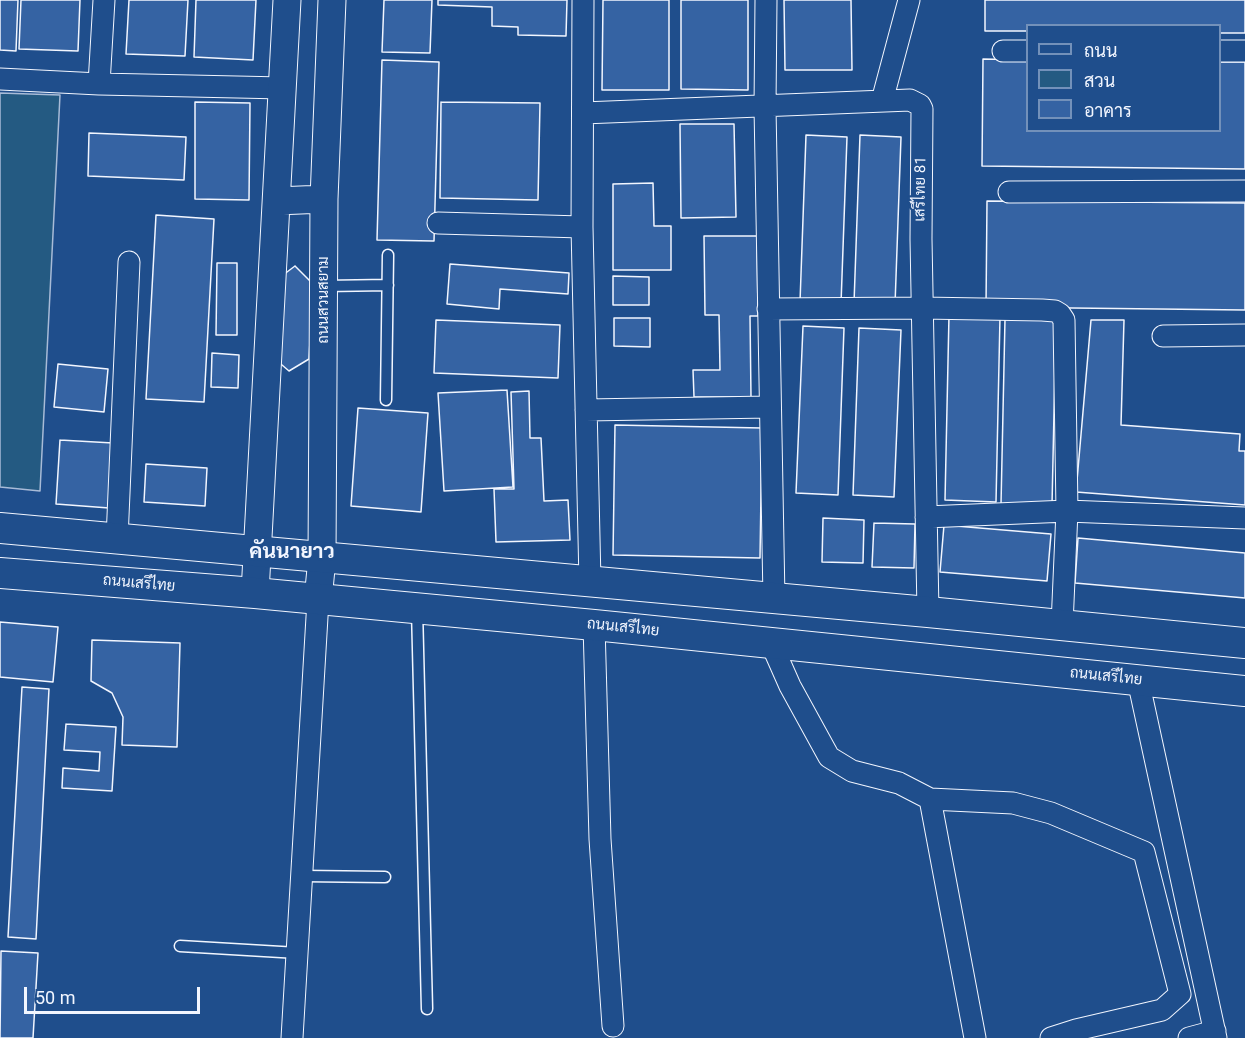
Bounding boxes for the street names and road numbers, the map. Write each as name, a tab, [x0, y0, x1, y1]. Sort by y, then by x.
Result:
street label: เสรีไทย 81	[911, 156, 931, 222]
street label: ถนนสวนสยาม	[315, 256, 333, 344]
street label: ถนนเสรีไทย	[102, 572, 176, 596]
street label: ถนนเสรีไทย	[586, 615, 660, 641]
street label: ถนนเสรีไทย	[1069, 664, 1143, 690]

